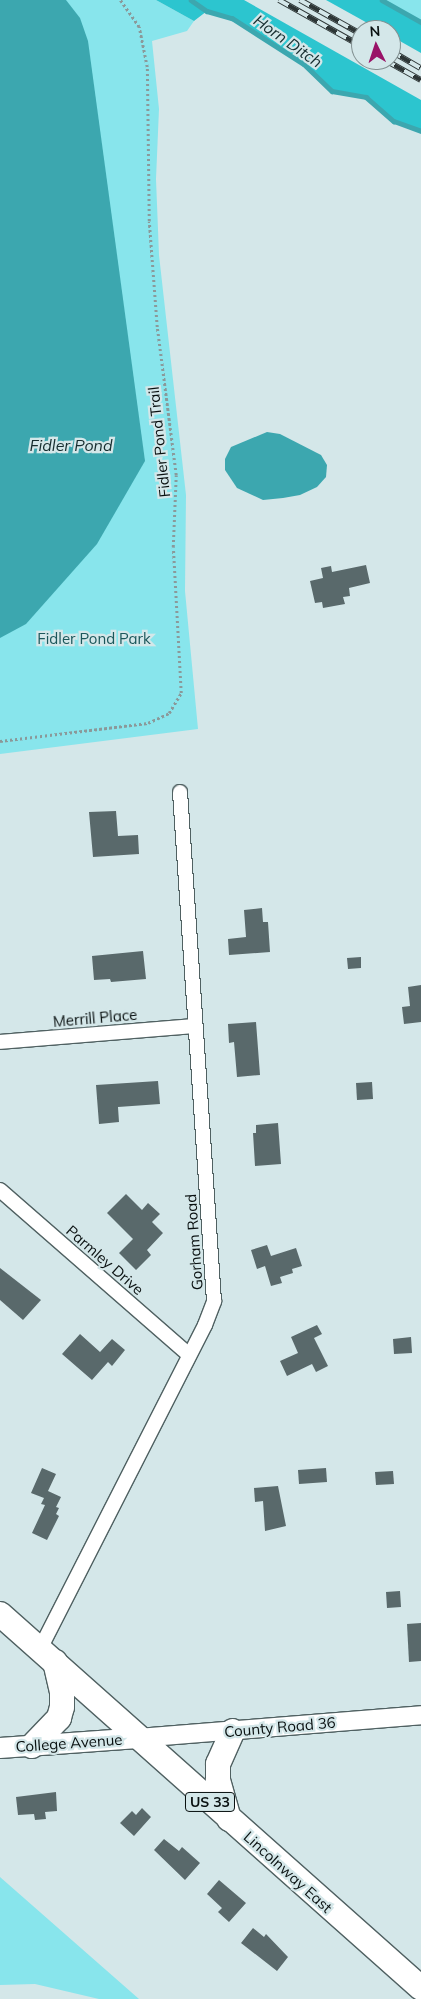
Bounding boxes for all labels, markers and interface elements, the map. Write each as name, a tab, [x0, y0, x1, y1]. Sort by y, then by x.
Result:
water label: Horn Ditch	[250, 10, 326, 72]
north arrow	[351, 20, 401, 70]
text: N	[369, 22, 381, 40]
street label: Fidler Pond Trail	[144, 386, 174, 498]
water label: Fidler Pond	[29, 435, 113, 455]
park label: Fidler Pond Park	[37, 630, 151, 648]
street label: Merrill Place	[52, 1005, 138, 1031]
street label: Gorham Road	[182, 1193, 206, 1291]
street label: Parmley Drive	[63, 1221, 147, 1299]
street label: County Road 36	[224, 1713, 336, 1741]
street label: College Avenue	[15, 1730, 123, 1756]
road number: US 33	[184, 1790, 236, 1814]
street label: Lincolnway East	[240, 1828, 336, 1916]

